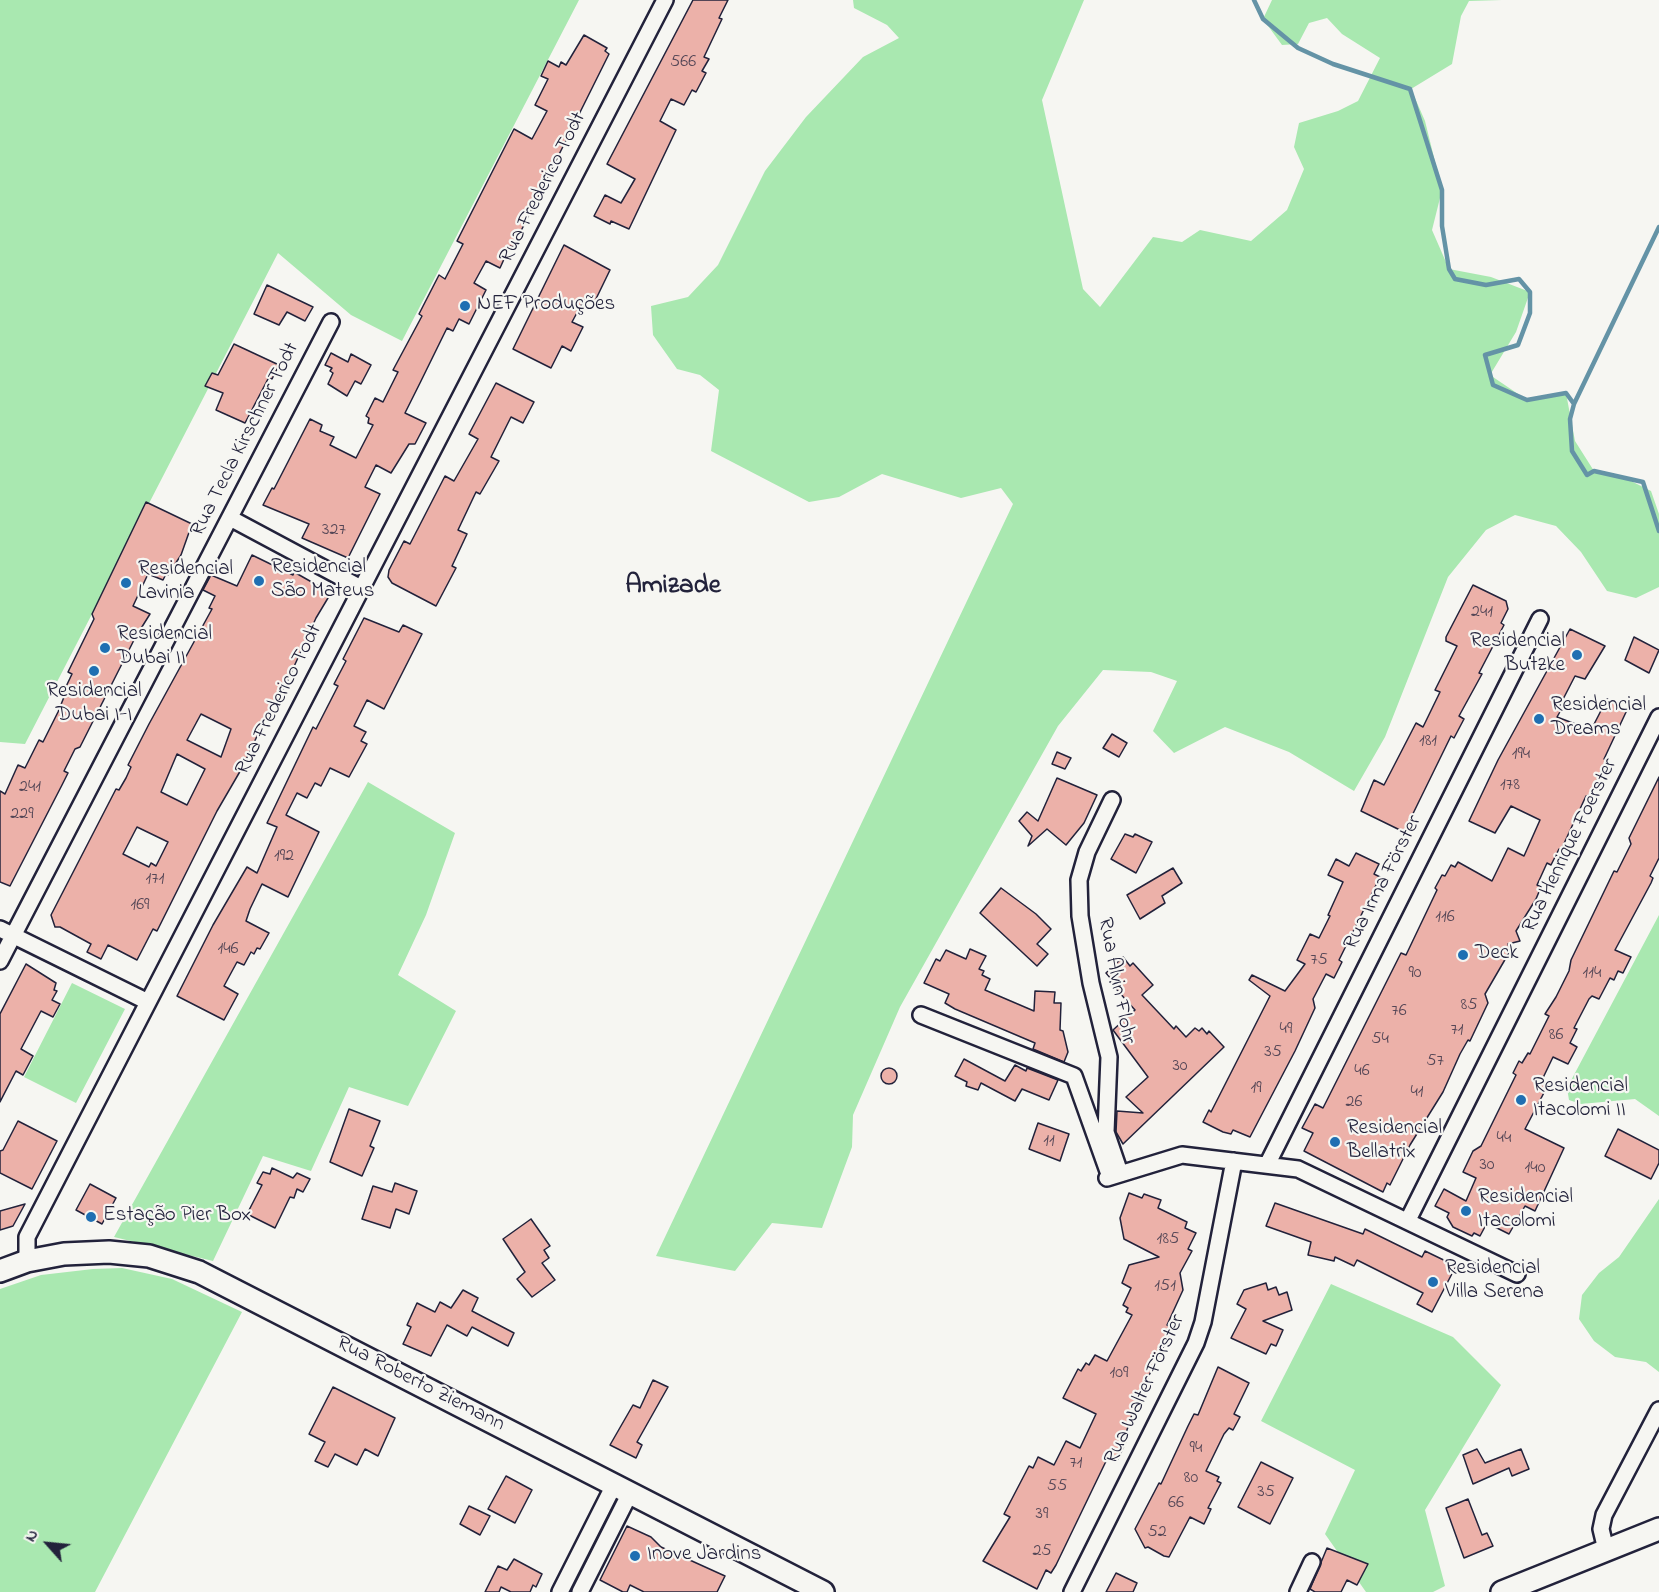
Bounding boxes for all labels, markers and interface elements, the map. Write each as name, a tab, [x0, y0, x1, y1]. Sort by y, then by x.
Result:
house number: 566	[670, 52, 696, 74]
street label: Rua Frederico Todt	[495, 108, 593, 268]
place label: NEF Produções	[477, 293, 615, 319]
marker: NEF Produções	[458, 299, 472, 313]
street label: Rua Tecla Kirschner Todt	[186, 339, 306, 541]
house number: 327	[322, 520, 346, 542]
place label: Residencial São Mateus	[271, 556, 374, 606]
place label: Residencial Lavinia	[138, 558, 233, 608]
district label: Amizade	[625, 572, 721, 604]
marker: Residencial São Mateus	[252, 574, 266, 588]
marker: Residencial Lavinia	[119, 576, 133, 590]
house number: 241	[1471, 602, 1493, 624]
street label: Rua Frederico Todt	[231, 620, 329, 780]
place label: Residencial Dubai II	[117, 623, 212, 673]
place label: Residencial Butzke	[1470, 630, 1565, 680]
marker: Residencial Dubai II	[98, 641, 112, 655]
marker: Residencial Butzke	[1570, 648, 1584, 662]
marker: Residencial Dubai I-I	[87, 664, 101, 678]
place label: Residencial Dubai I-I	[46, 680, 142, 730]
place label: Residencial Dreams	[1551, 694, 1646, 744]
marker: Residencial Dreams	[1532, 712, 1546, 726]
house number: 181	[1419, 731, 1437, 753]
house number: 194	[1512, 744, 1530, 766]
street label: Rua Henrique Foerster	[1518, 755, 1624, 937]
house number: 178	[1500, 775, 1520, 797]
house number: 241	[19, 777, 41, 799]
house number: 229	[10, 804, 34, 826]
street label: Rua Irma Förster	[1339, 812, 1429, 954]
house number: 192	[274, 846, 294, 868]
house number: 171	[146, 869, 164, 891]
house number: 169	[130, 895, 150, 917]
house number: 116	[1435, 907, 1455, 929]
street label: Rua Alvin Flohr	[1090, 916, 1140, 1046]
house number: 146	[217, 939, 239, 961]
place label: Deck	[1475, 942, 1518, 968]
marker: Deck	[1456, 948, 1470, 962]
house number: 75	[1310, 950, 1328, 972]
house number: 90	[1408, 963, 1422, 985]
house number: 114	[1583, 963, 1601, 985]
house number: 85	[1460, 995, 1478, 1017]
house number: 76	[1391, 1001, 1407, 1023]
house number: 49	[1280, 1019, 1292, 1041]
house number: 71	[1450, 1020, 1464, 1042]
house number: 86	[1549, 1025, 1563, 1047]
house number: 54	[1371, 1029, 1389, 1051]
house number: 35	[1264, 1042, 1282, 1064]
house number: 57	[1426, 1051, 1444, 1073]
house number: 30	[1172, 1056, 1188, 1078]
house number: 46	[1354, 1061, 1370, 1083]
place label: Residencial Itacolomi II	[1533, 1075, 1628, 1125]
house number: 19	[1250, 1078, 1262, 1100]
house number: 41	[1410, 1082, 1424, 1104]
house number: 26	[1346, 1092, 1362, 1114]
marker: Residencial Itacolomi II	[1514, 1093, 1528, 1107]
place label: Residencial Bellatrix	[1347, 1117, 1442, 1167]
house number: 44	[1497, 1128, 1511, 1150]
house number: 11	[1043, 1131, 1055, 1153]
marker: Residencial Bellatrix	[1328, 1135, 1342, 1149]
house number: 30	[1479, 1155, 1495, 1177]
house number: 140	[1525, 1158, 1545, 1180]
place label: Residencial Itacolomi	[1478, 1186, 1573, 1236]
place label: Estação Pier Box	[103, 1204, 251, 1230]
marker: Residencial Itacolomi	[1459, 1204, 1473, 1218]
marker: Estação Pier Box	[84, 1210, 98, 1224]
house number: 185	[1157, 1229, 1179, 1251]
place label: Residencial Villa Serena	[1445, 1257, 1544, 1307]
marker: Residencial Villa Serena	[1426, 1275, 1440, 1289]
house number: 151	[1154, 1276, 1176, 1298]
street label: Rua Walter Förster	[1100, 1311, 1192, 1469]
street label: Rua Roberto Ziemann	[332, 1332, 508, 1438]
house number: 109	[1110, 1363, 1128, 1385]
house number: 94	[1190, 1438, 1202, 1460]
house number: 71	[1069, 1453, 1083, 1475]
house number: 80	[1184, 1468, 1198, 1490]
house number: 55	[1047, 1476, 1067, 1498]
house number: 35	[1257, 1482, 1275, 1504]
house number: 66	[1168, 1493, 1184, 1515]
house number: 39	[1036, 1504, 1048, 1526]
north arrow	[18, 1514, 78, 1574]
house number: 52	[1147, 1522, 1167, 1544]
text: N	[19, 1526, 45, 1546]
house number: 25	[1032, 1541, 1052, 1563]
place label: Inove Jardins	[647, 1543, 761, 1569]
marker: Inove Jardins	[628, 1549, 642, 1563]

